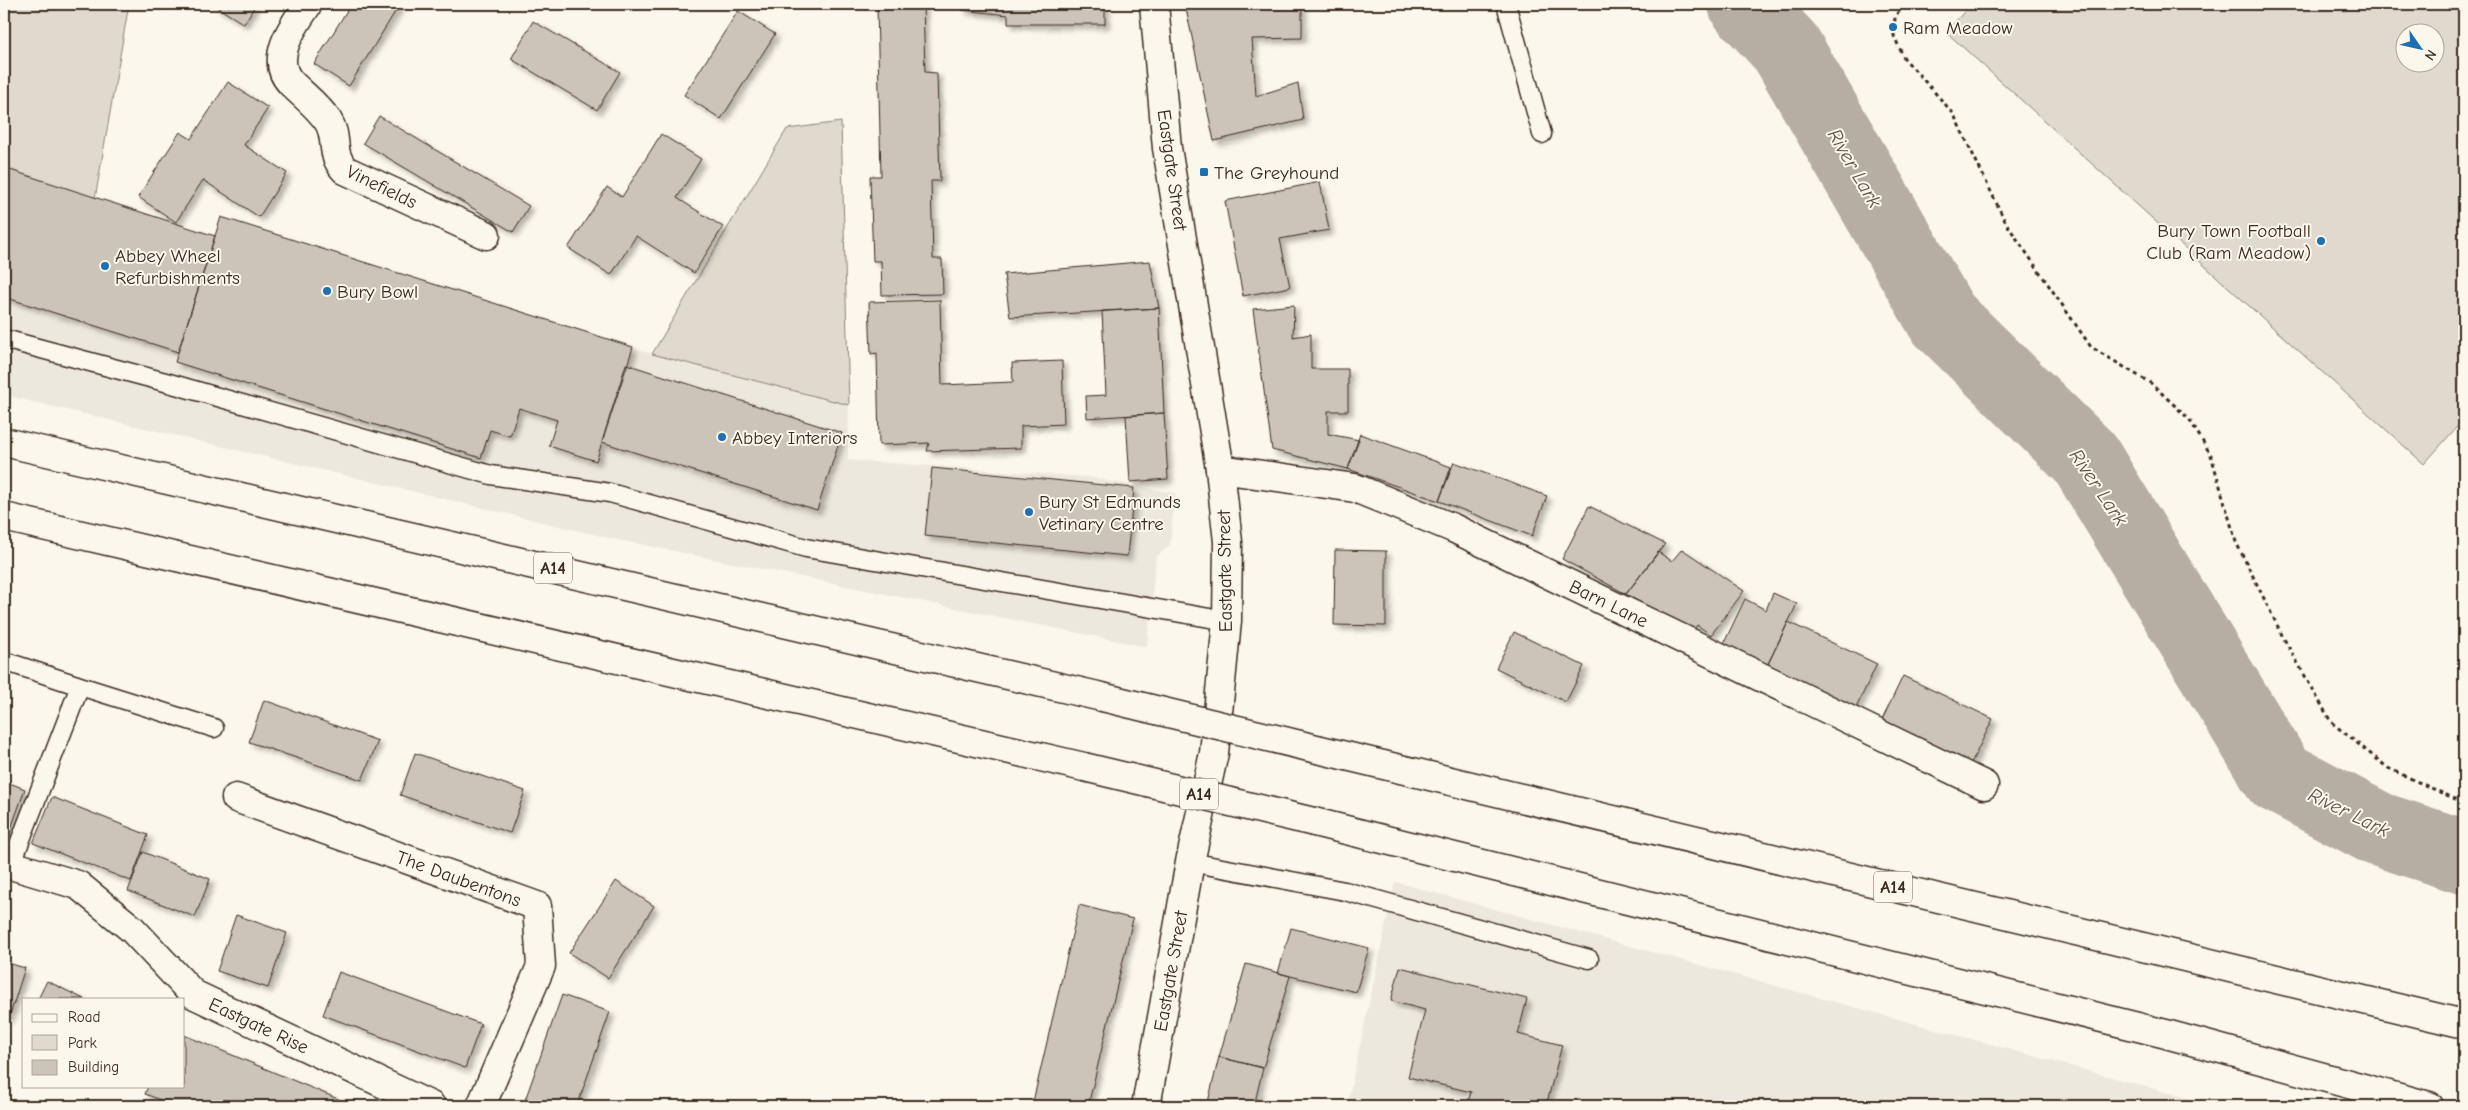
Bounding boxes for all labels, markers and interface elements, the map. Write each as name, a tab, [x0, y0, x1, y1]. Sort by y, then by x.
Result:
place label: Ram Meadow	[1903, 17, 2013, 39]
marker: Ram Meadow	[1887, 21, 1899, 33]
north arrow	[2396, 22, 2446, 72]
text: N	[2421, 46, 2440, 64]
street label: Eastgate Street	[1153, 108, 1191, 233]
water label: River Lark	[1823, 125, 1886, 212]
street label: Vinefields	[343, 160, 421, 213]
place label: The Greyhound	[1214, 162, 1339, 184]
marker: The Greyhound	[1198, 166, 1210, 178]
place label: Bury Town Football Club (Ram Meadow)	[2146, 220, 2311, 264]
marker: Bury Town Football Club (Ram Meadow)	[2315, 235, 2327, 247]
place label: Abbey Wheel Refurbishments	[115, 245, 240, 289]
marker: Abbey Wheel Refurbishments	[99, 260, 111, 272]
place label: Bury Bowl	[337, 281, 418, 303]
marker: Bury Bowl	[321, 285, 333, 297]
place label: Abbey Interiors	[732, 427, 858, 449]
marker: Abbey Interiors	[716, 431, 728, 443]
water label: River Lark	[2065, 445, 2133, 530]
place label: Bury St Edmunds Vetinary Centre	[1039, 491, 1181, 535]
marker: Bury St Edmunds Vetinary Centre	[1023, 506, 1035, 518]
street label: Eastgate Street	[1213, 509, 1237, 632]
road number: A14	[534, 552, 572, 584]
street label: Barn Lane	[1566, 575, 1652, 632]
road number: A14	[1180, 779, 1218, 810]
water label: River Lark	[2305, 783, 2393, 842]
street label: The Daubentons	[393, 846, 524, 912]
road number: A14	[1874, 872, 1912, 902]
street label: Eastgate Street	[1150, 909, 1193, 1033]
street label: Eastgate Rise	[205, 993, 312, 1059]
legend	[22, 998, 185, 1088]
text: Road	[68, 1008, 100, 1026]
text: Park	[68, 1034, 97, 1052]
text: Building	[68, 1058, 119, 1076]

